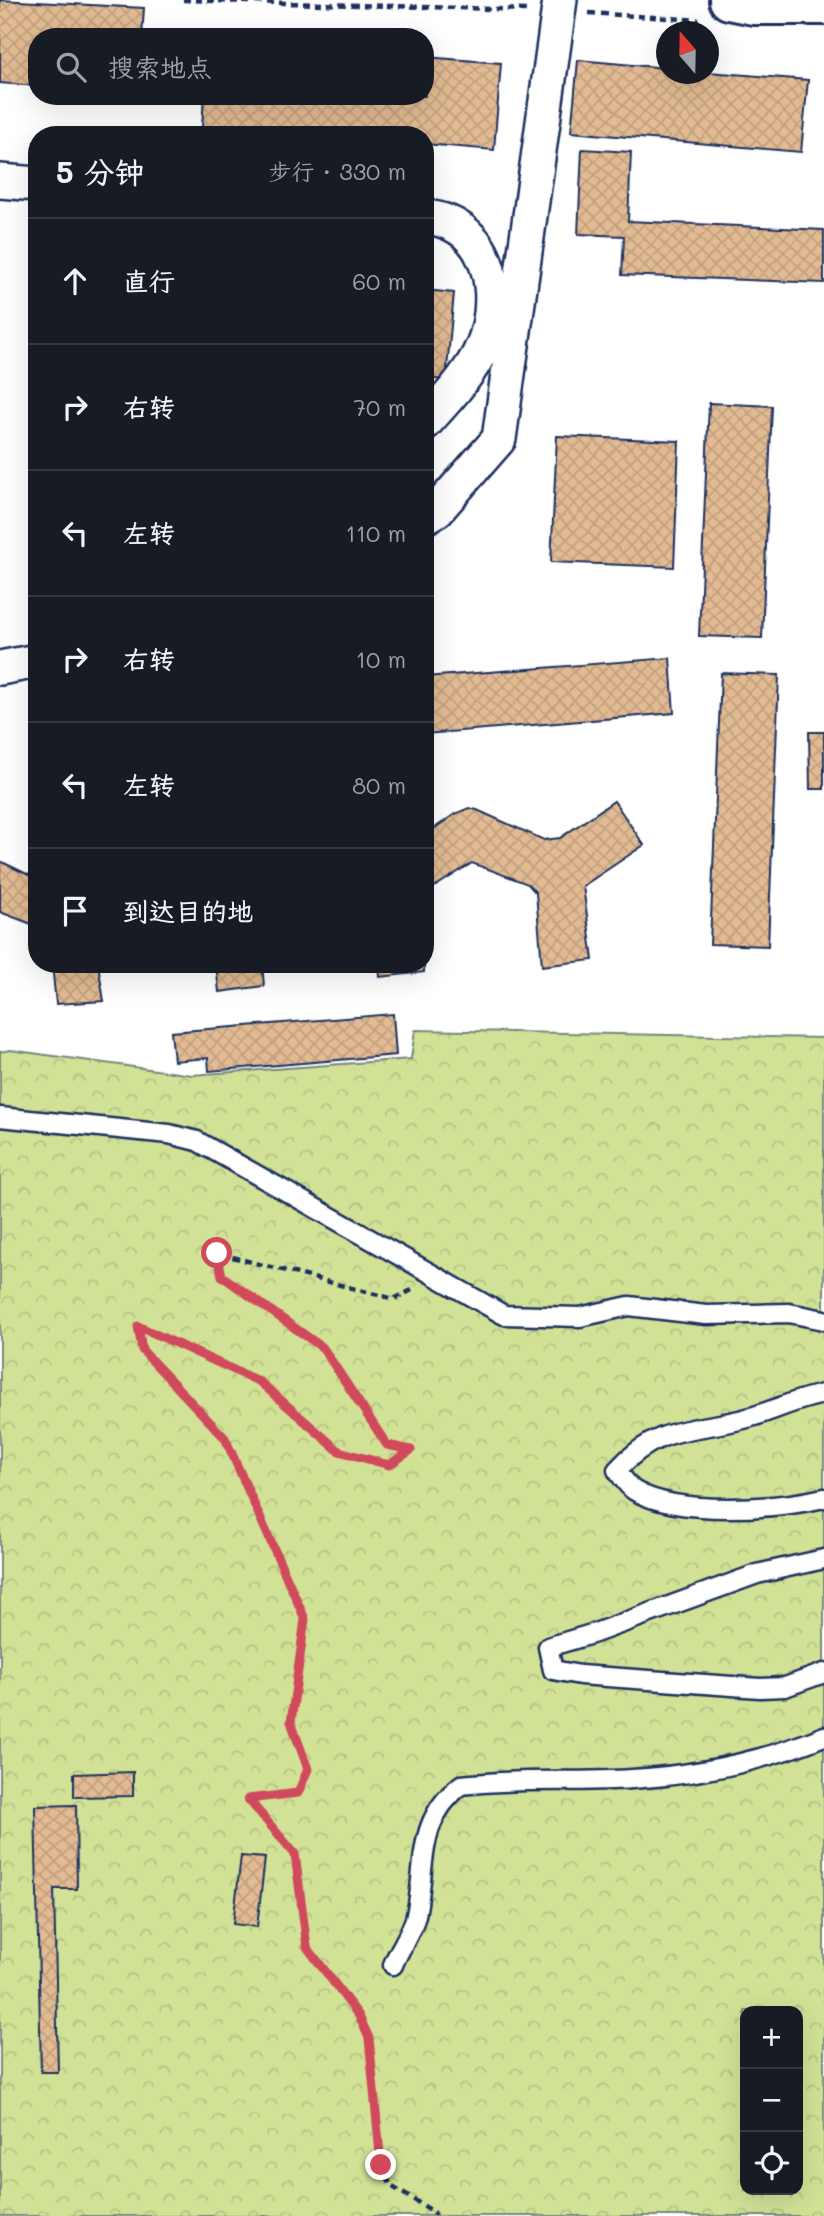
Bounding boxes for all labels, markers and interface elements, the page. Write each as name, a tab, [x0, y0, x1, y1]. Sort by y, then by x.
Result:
north arrow	[656, 21, 719, 84]
search box	[28, 28, 434, 105]
icon: search	[52, 48, 90, 86]
text: 搜索地点	[108, 50, 212, 84]
text: 5 分钟	[56, 151, 144, 191]
text: 步行 · 330 m	[268, 156, 406, 186]
icon: ahead	[56, 262, 94, 300]
text: 直行	[123, 264, 175, 298]
text: 60 m	[352, 266, 406, 296]
icon: right	[56, 388, 94, 426]
text: 右转	[123, 390, 175, 424]
text: 70 m	[353, 392, 406, 422]
icon: left	[56, 514, 94, 552]
text: 左转	[123, 516, 175, 550]
text: 110 m	[346, 518, 406, 548]
icon: right	[56, 640, 94, 678]
text: 右转	[123, 642, 175, 676]
text: 10 m	[356, 644, 406, 674]
icon: left	[56, 766, 94, 804]
text: 左转	[123, 768, 175, 802]
text: 80 m	[352, 770, 406, 800]
icon: arrive	[56, 892, 94, 930]
text: 到达目的地	[123, 894, 253, 928]
route start	[201, 1237, 232, 1268]
map controls	[740, 2006, 803, 2195]
button: +	[740, 2006, 803, 2069]
button: −	[740, 2069, 803, 2132]
button: locate	[740, 2132, 803, 2195]
route end	[365, 2149, 396, 2180]

